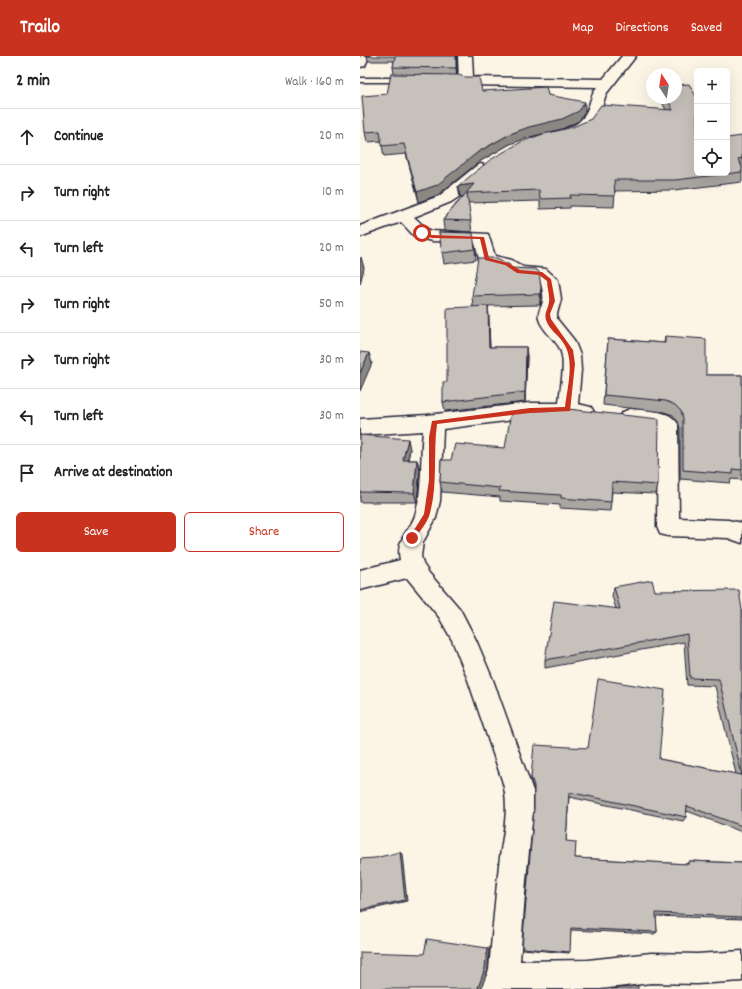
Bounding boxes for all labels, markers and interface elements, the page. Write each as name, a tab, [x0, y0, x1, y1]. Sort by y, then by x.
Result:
text: Trailo	[20, 15, 60, 42]
text: Map	[572, 18, 594, 38]
text: Directions	[616, 18, 669, 38]
text: Saved	[691, 18, 722, 38]
north arrow	[646, 68, 682, 104]
map controls	[694, 68, 730, 176]
button: +	[694, 68, 730, 104]
text: 2 min	[16, 70, 50, 94]
text: Walk · 160 m	[285, 73, 344, 92]
button: −	[694, 104, 730, 140]
icon: ahead	[16, 126, 38, 148]
text: Continue	[54, 126, 103, 148]
text: 20 m	[319, 127, 344, 146]
button: locate	[694, 140, 730, 176]
icon: right	[16, 182, 38, 204]
text: Turn right	[54, 182, 110, 204]
text: 10 m	[322, 183, 344, 202]
route start	[413, 224, 431, 242]
icon: left	[16, 238, 38, 260]
text: Turn left	[54, 238, 103, 260]
text: 20 m	[319, 239, 344, 258]
icon: right	[16, 294, 38, 316]
text: Turn right	[54, 294, 110, 316]
text: 50 m	[319, 295, 344, 314]
icon: right	[16, 350, 38, 372]
text: Turn right	[54, 350, 110, 372]
text: 30 m	[319, 351, 344, 370]
icon: left	[16, 406, 38, 428]
text: Turn left	[54, 406, 103, 428]
text: 30 m	[319, 407, 344, 426]
icon: arrive	[16, 462, 38, 484]
text: Arrive at destination	[54, 462, 172, 484]
button: Save	[16, 512, 176, 552]
button: Share	[184, 512, 344, 552]
route end	[403, 529, 421, 547]

